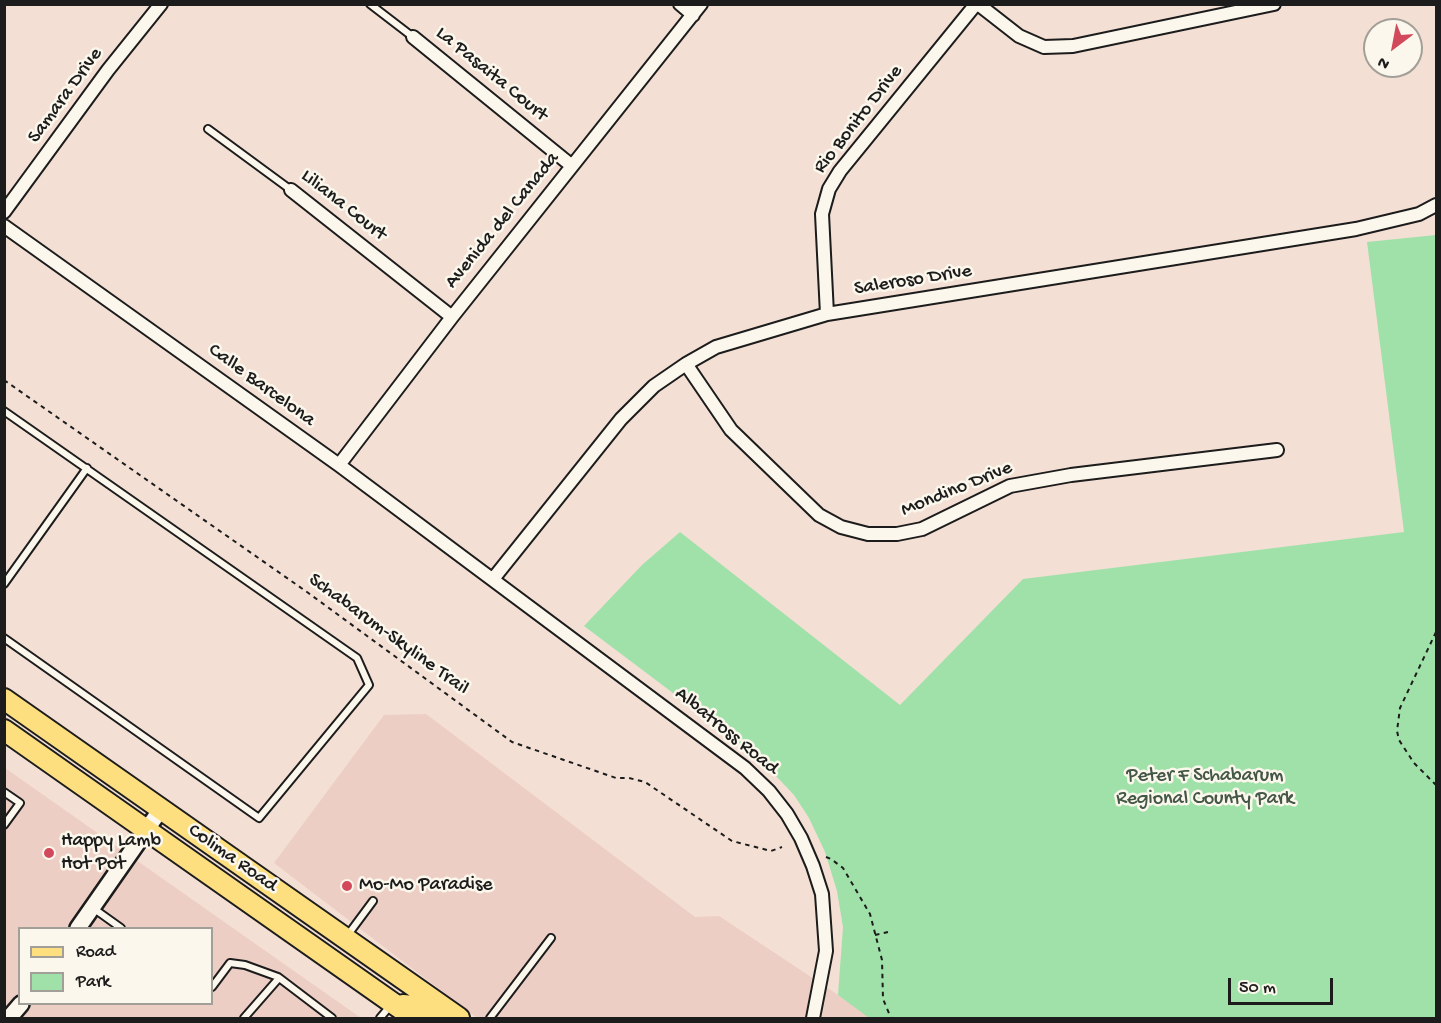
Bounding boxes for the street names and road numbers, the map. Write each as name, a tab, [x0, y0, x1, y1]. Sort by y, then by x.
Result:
street label: La Pasaita Court	[430, 22, 552, 128]
street label: Samara Drive	[23, 44, 109, 148]
street label: Rio Bonito Drive	[809, 61, 909, 179]
street label: Avenida del Canada	[441, 148, 565, 294]
street label: Liliana Court	[295, 165, 391, 247]
street label: Saleroso Drive	[853, 260, 973, 302]
street label: Calle Barcelona	[203, 339, 319, 433]
street label: Mondino Drive	[898, 457, 1016, 523]
street label: Schabarum-Skyline Trail	[303, 569, 473, 701]
street label: Albatross Road	[669, 683, 783, 781]
street label: Colima Road	[183, 819, 281, 899]

